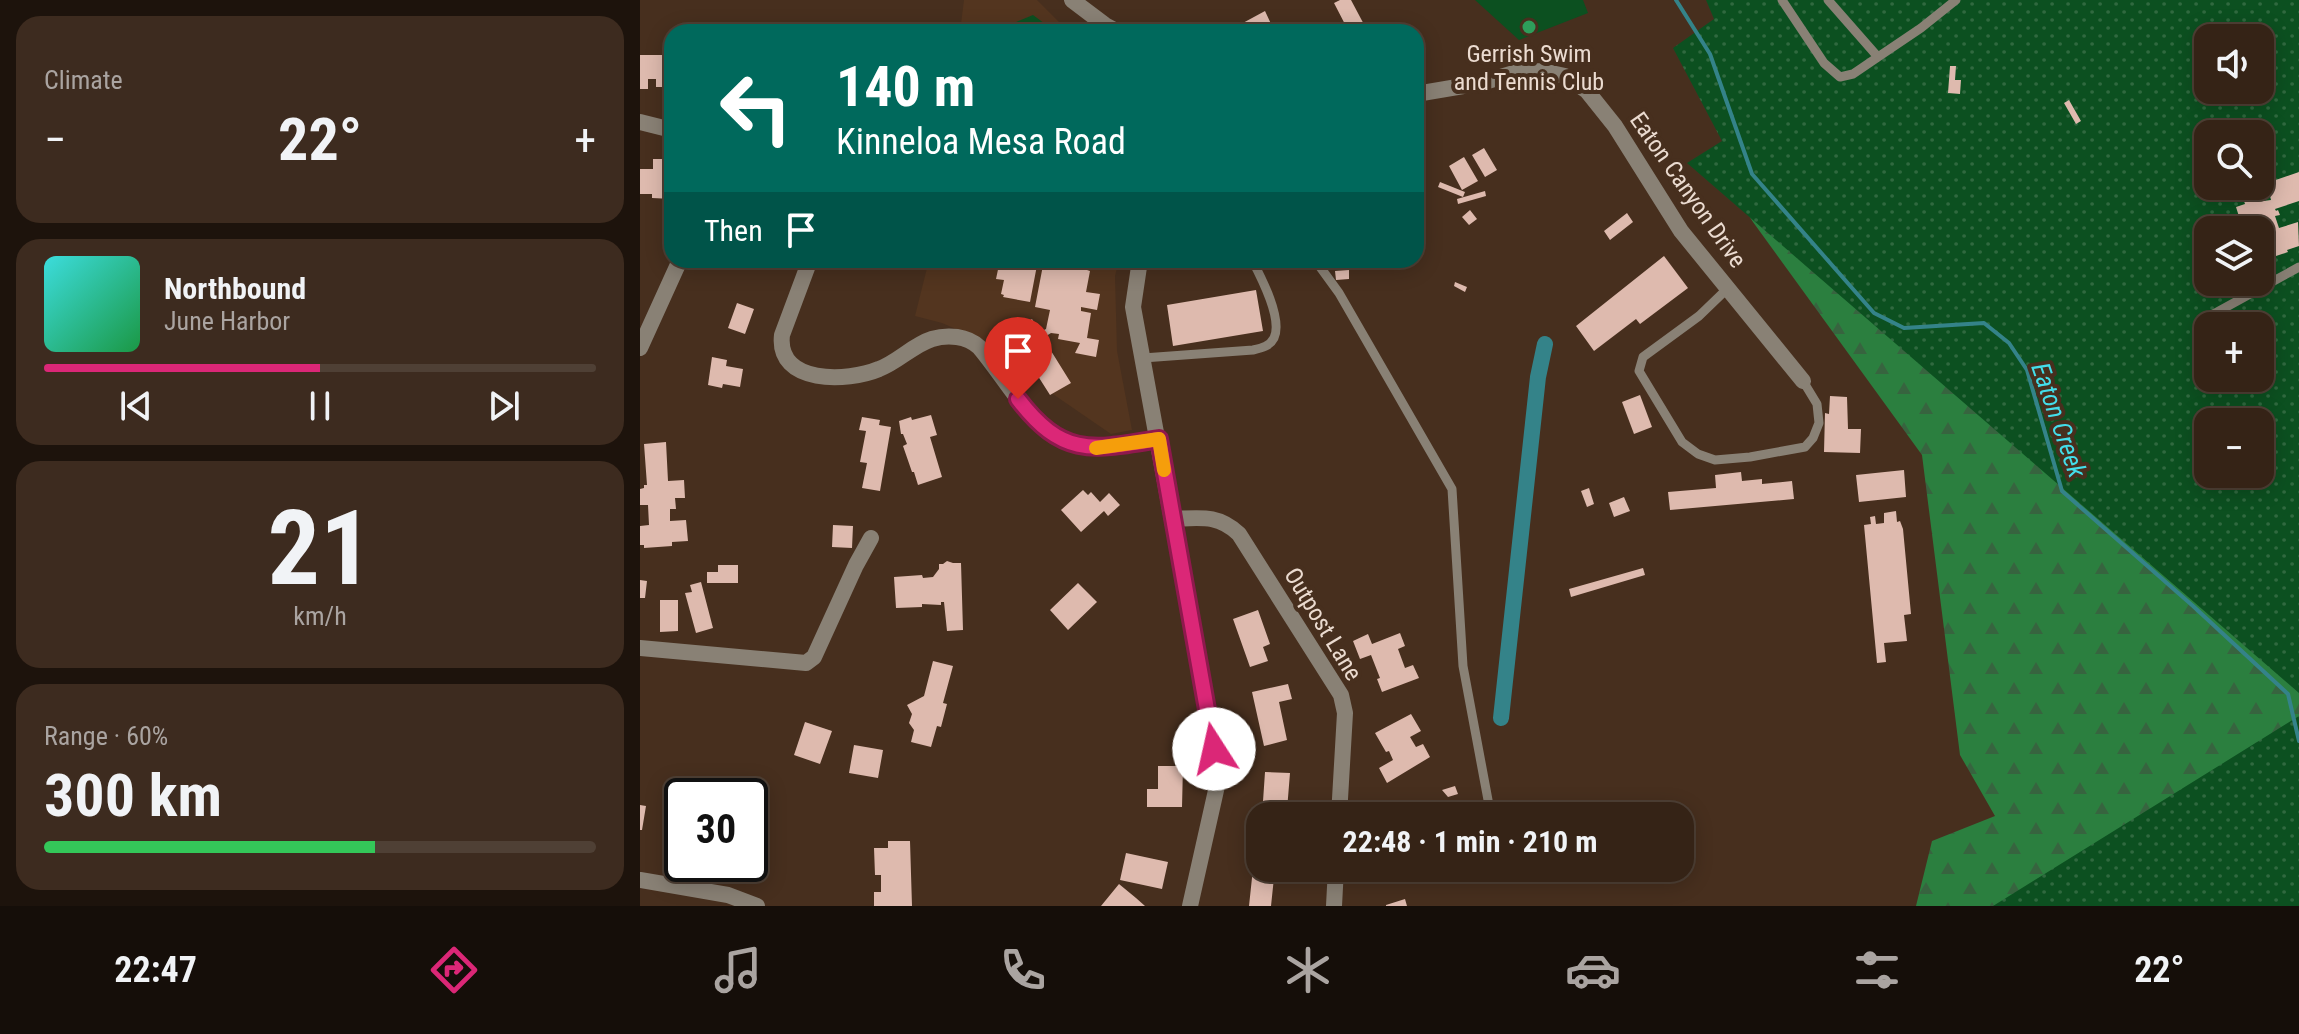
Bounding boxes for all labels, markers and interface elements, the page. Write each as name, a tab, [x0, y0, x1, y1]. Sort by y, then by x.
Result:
marker: Gerrish Swim and Tennis Club	[1520, 18, 1538, 36]
map controls	[2194, 24, 2274, 488]
button: sound	[2194, 24, 2274, 104]
place label: Gerrish Swim and Tennis Club	[1454, 40, 1604, 96]
text: 140 m	[836, 54, 975, 120]
icon: left	[704, 56, 808, 160]
text: Climate	[44, 65, 123, 95]
text: 22°	[278, 104, 362, 175]
street label: Eaton Canyon Drive	[1624, 107, 1752, 273]
text: −	[44, 114, 66, 166]
text: +	[574, 114, 596, 166]
button: search	[2194, 120, 2274, 200]
text: Kinneloa Mesa Road	[836, 121, 1126, 163]
icon: arrive	[779, 208, 823, 252]
text: Then	[704, 213, 763, 248]
button: layers	[2194, 216, 2274, 296]
text: Northbound	[164, 271, 306, 306]
text: June Harbor	[164, 306, 290, 336]
button: +	[2194, 312, 2274, 392]
pin	[984, 317, 1052, 399]
icon: arrive	[996, 329, 1040, 373]
water label: Eaton Creek	[2025, 359, 2093, 482]
icon: previous	[114, 384, 158, 428]
icon: pause	[298, 384, 342, 428]
icon: next	[482, 384, 526, 428]
button: −	[2194, 408, 2274, 488]
text: 21	[267, 488, 373, 609]
street label: Outpost Lane	[1278, 563, 1368, 685]
text: km/h	[293, 601, 347, 631]
position arrow	[1172, 707, 1256, 791]
text: Range · 60%	[44, 721, 168, 751]
text: 300 km	[44, 760, 222, 831]
speed limit sign: 30	[664, 778, 768, 882]
text: 22:48 · 1 min · 210 m	[1343, 824, 1597, 859]
icon: directions	[426, 942, 482, 998]
icon: music	[710, 942, 766, 998]
icon: phone	[995, 942, 1051, 998]
icon: climate	[1280, 942, 1336, 998]
icon: car	[1565, 942, 1621, 998]
icon: filters	[1849, 942, 1905, 998]
text: 22:47	[114, 949, 197, 991]
text: 22°	[2134, 949, 2185, 991]

